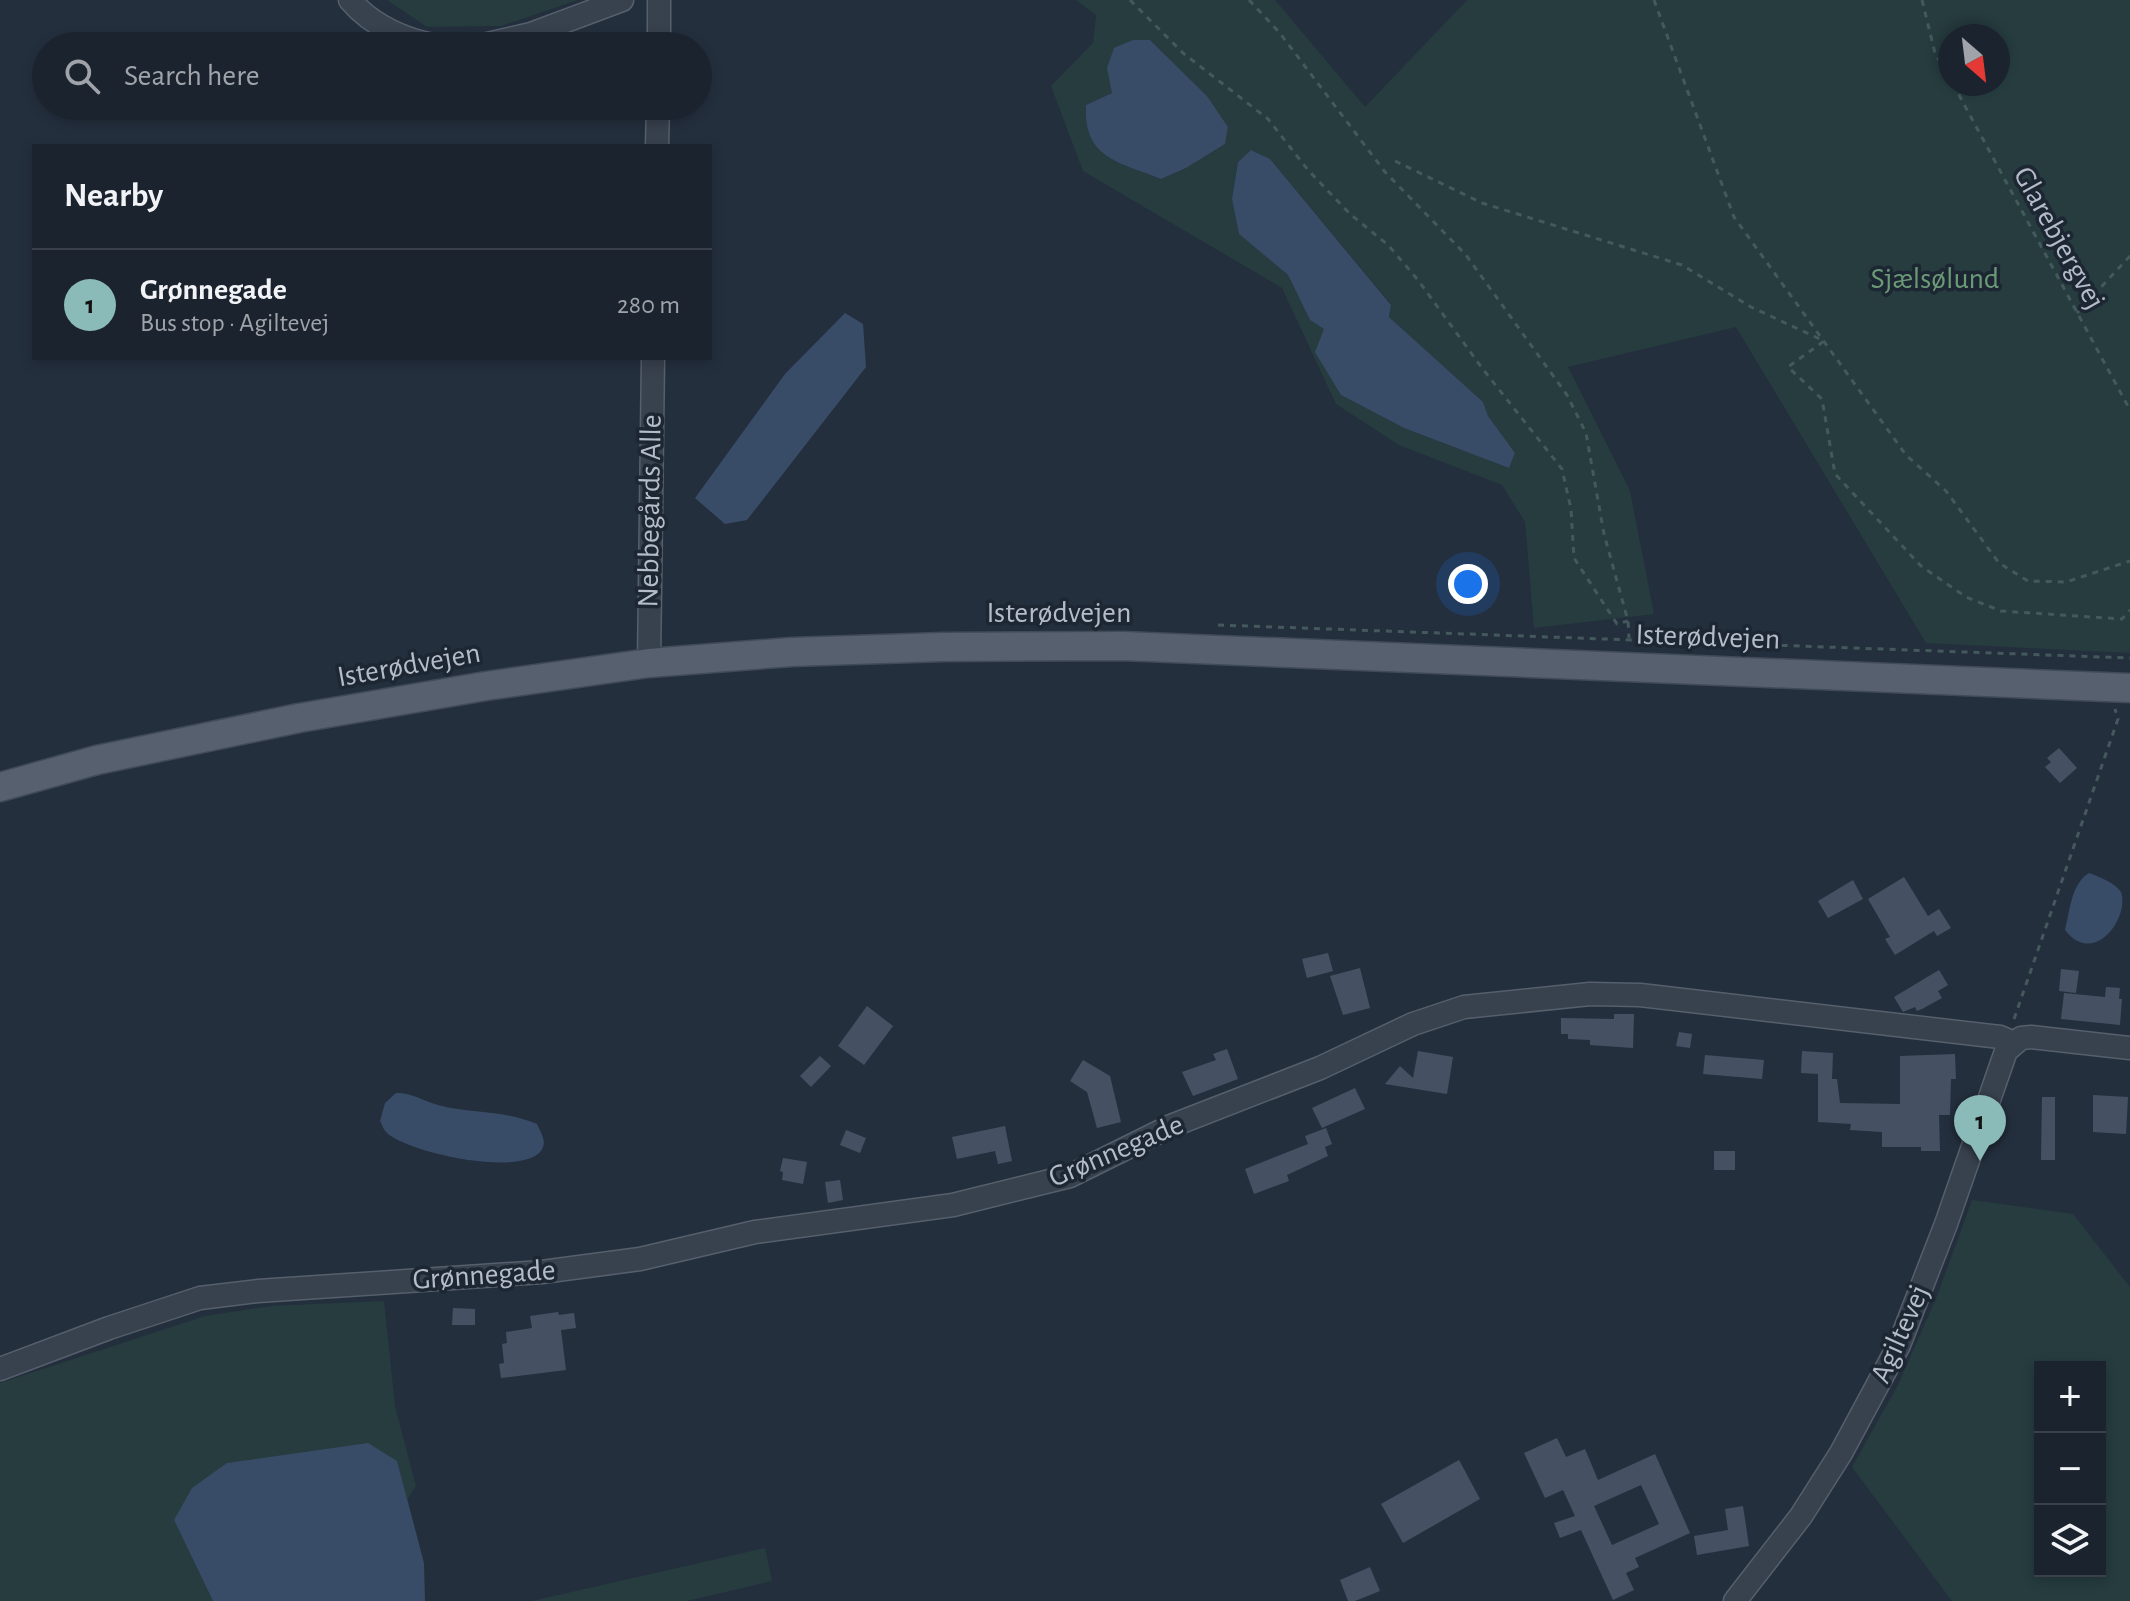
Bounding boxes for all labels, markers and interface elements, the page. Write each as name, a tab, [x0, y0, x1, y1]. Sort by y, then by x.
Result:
north arrow	[1938, 24, 2010, 96]
search box	[32, 32, 712, 120]
icon: search	[60, 54, 104, 98]
text: Search here	[124, 61, 260, 91]
street label: Glarebjergvej	[2008, 162, 2110, 314]
text: Nearby	[64, 179, 163, 213]
park label: Sjælsølund	[1871, 264, 1999, 294]
text: Grønnegade	[140, 275, 287, 305]
text: 1	[85, 292, 95, 318]
text: 280 m	[617, 292, 680, 318]
text: Bus stop · Agiltevej	[140, 310, 329, 336]
street label: Nebbegårds Alle	[633, 414, 667, 608]
your location	[1448, 564, 1488, 604]
street label: Isterødvejen	[987, 598, 1131, 628]
street label: Isterødvejen	[1635, 619, 1781, 655]
street label: Isterødvejen	[335, 638, 483, 692]
pin: 1	[1954, 1095, 2006, 1161]
street label: Grønnegade	[1044, 1109, 1188, 1193]
street label: Grønnegade	[412, 1255, 556, 1295]
street label: Agiltevej	[1865, 1281, 1935, 1387]
map controls	[2034, 1361, 2106, 1577]
button: +	[2034, 1361, 2106, 1433]
button: −	[2034, 1433, 2106, 1505]
button: layers	[2034, 1505, 2106, 1577]

